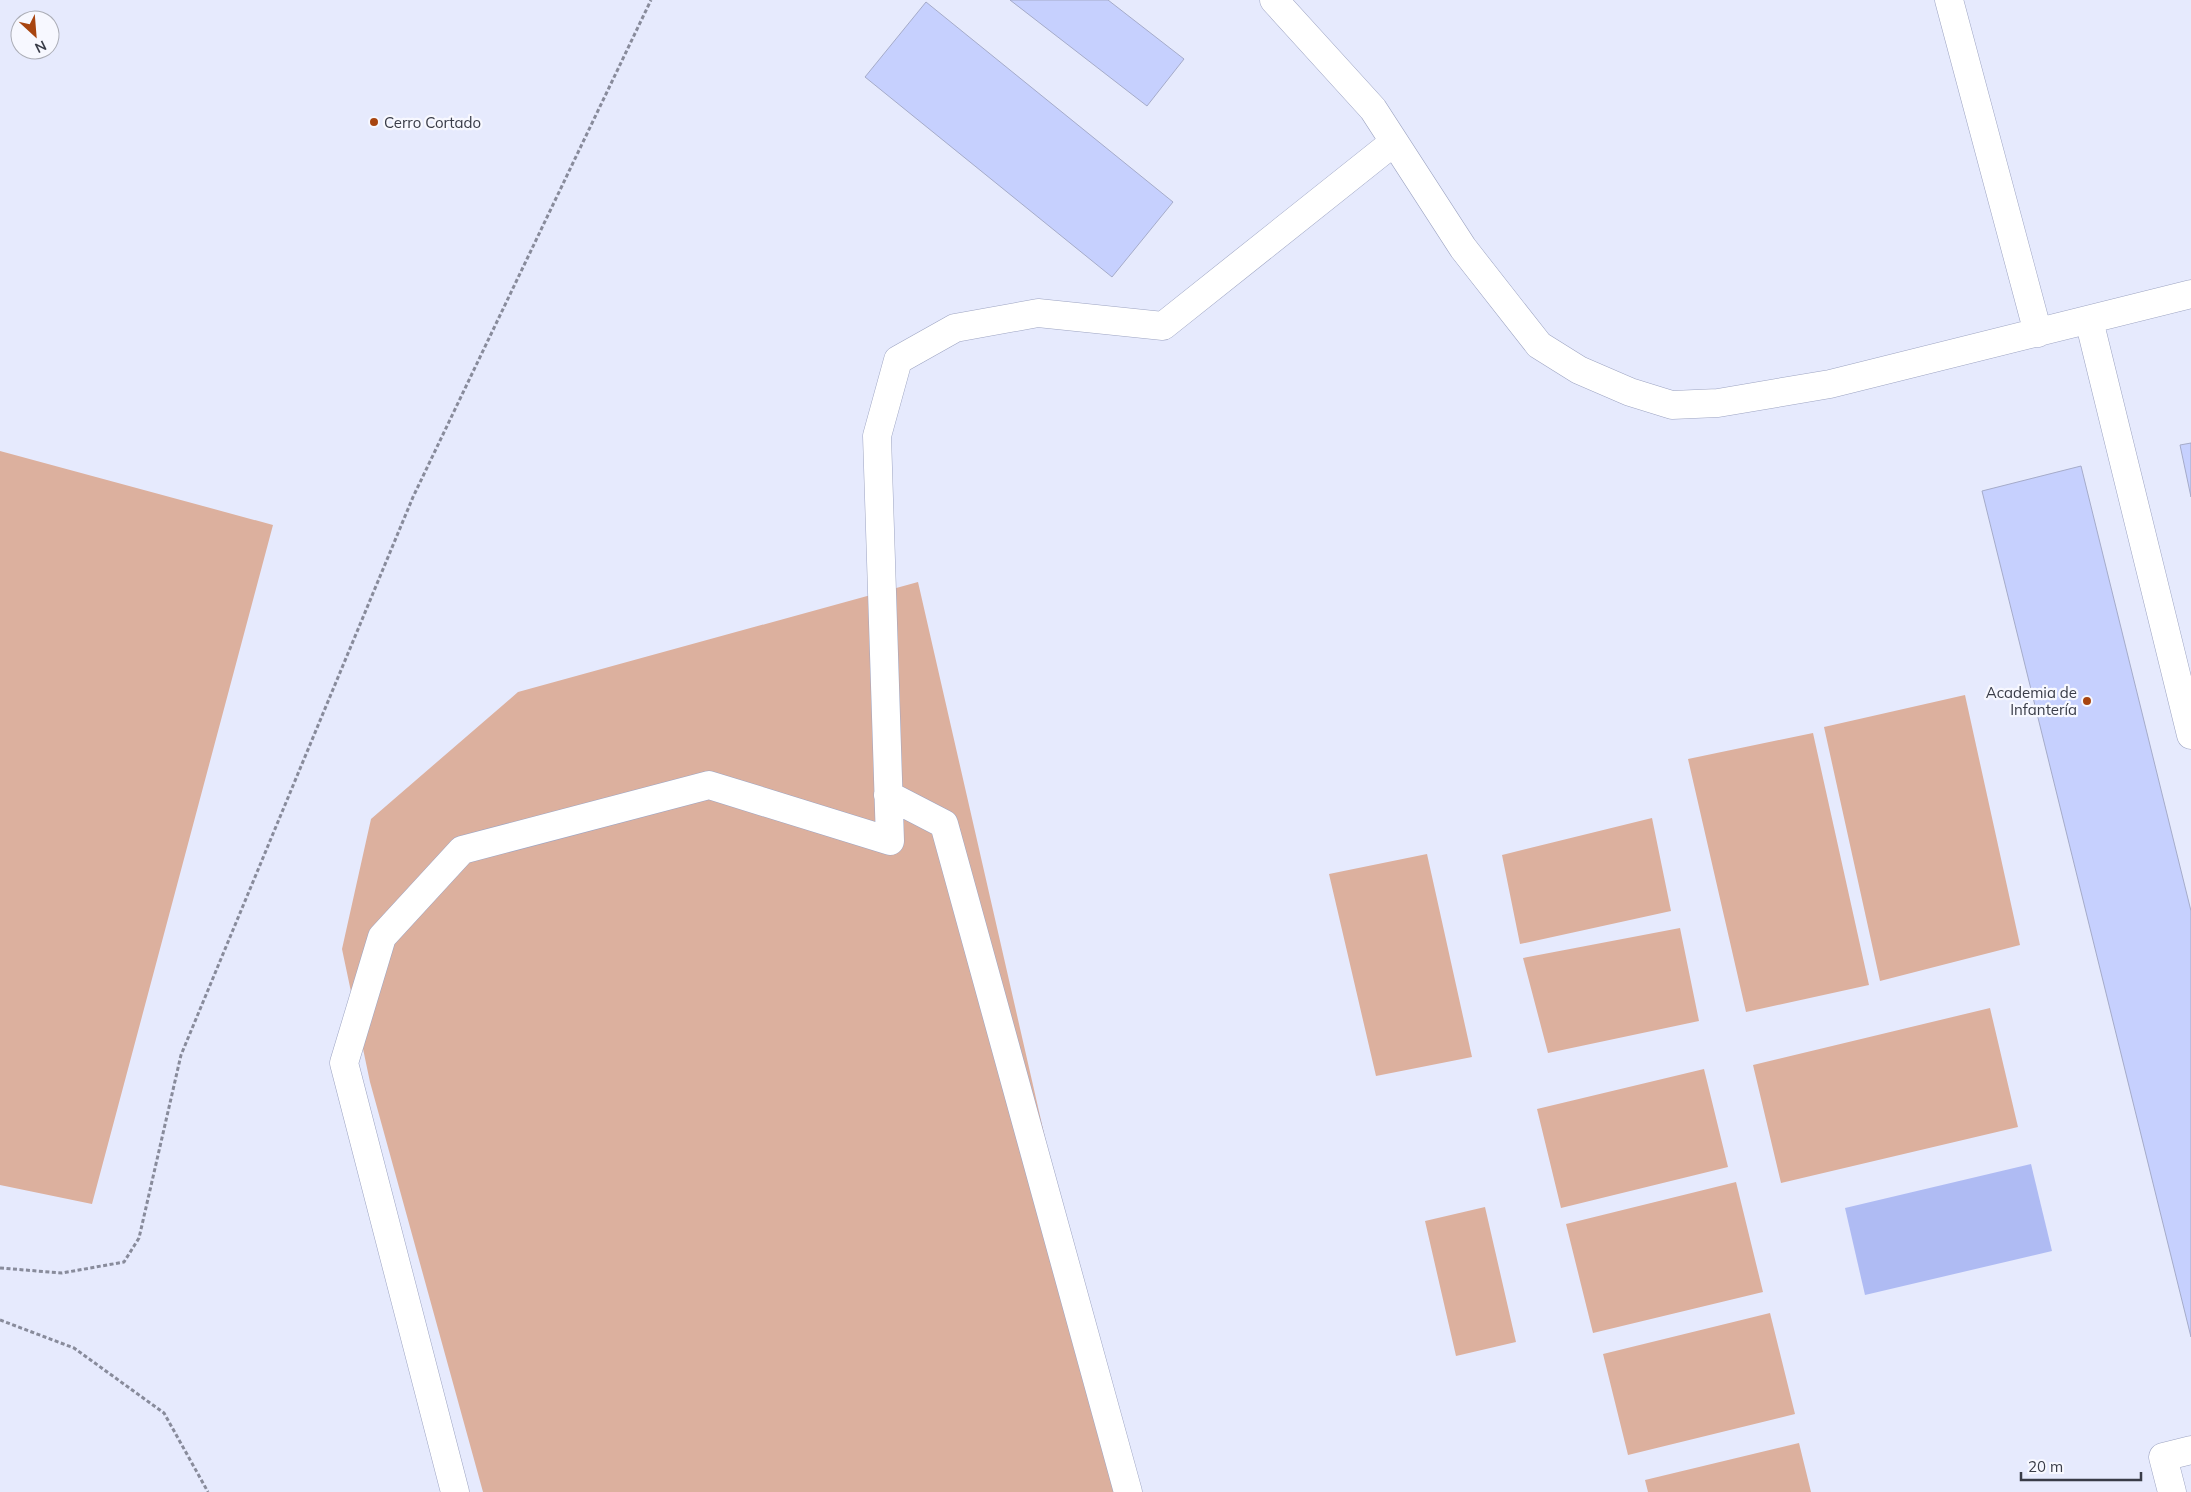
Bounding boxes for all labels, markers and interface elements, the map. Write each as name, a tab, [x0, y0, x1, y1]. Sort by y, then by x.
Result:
north arrow	[10, 10, 60, 60]
text: N	[32, 36, 49, 57]
place label: Cerro Cortado	[384, 113, 481, 132]
marker: Cerro Cortado	[368, 116, 380, 128]
place label: Academia de Infantería	[1986, 683, 2077, 719]
marker: Academia de Infantería	[2081, 695, 2093, 707]
scale bar	[2021, 1450, 2141, 1482]
text: 20 m	[2028, 1457, 2063, 1476]

